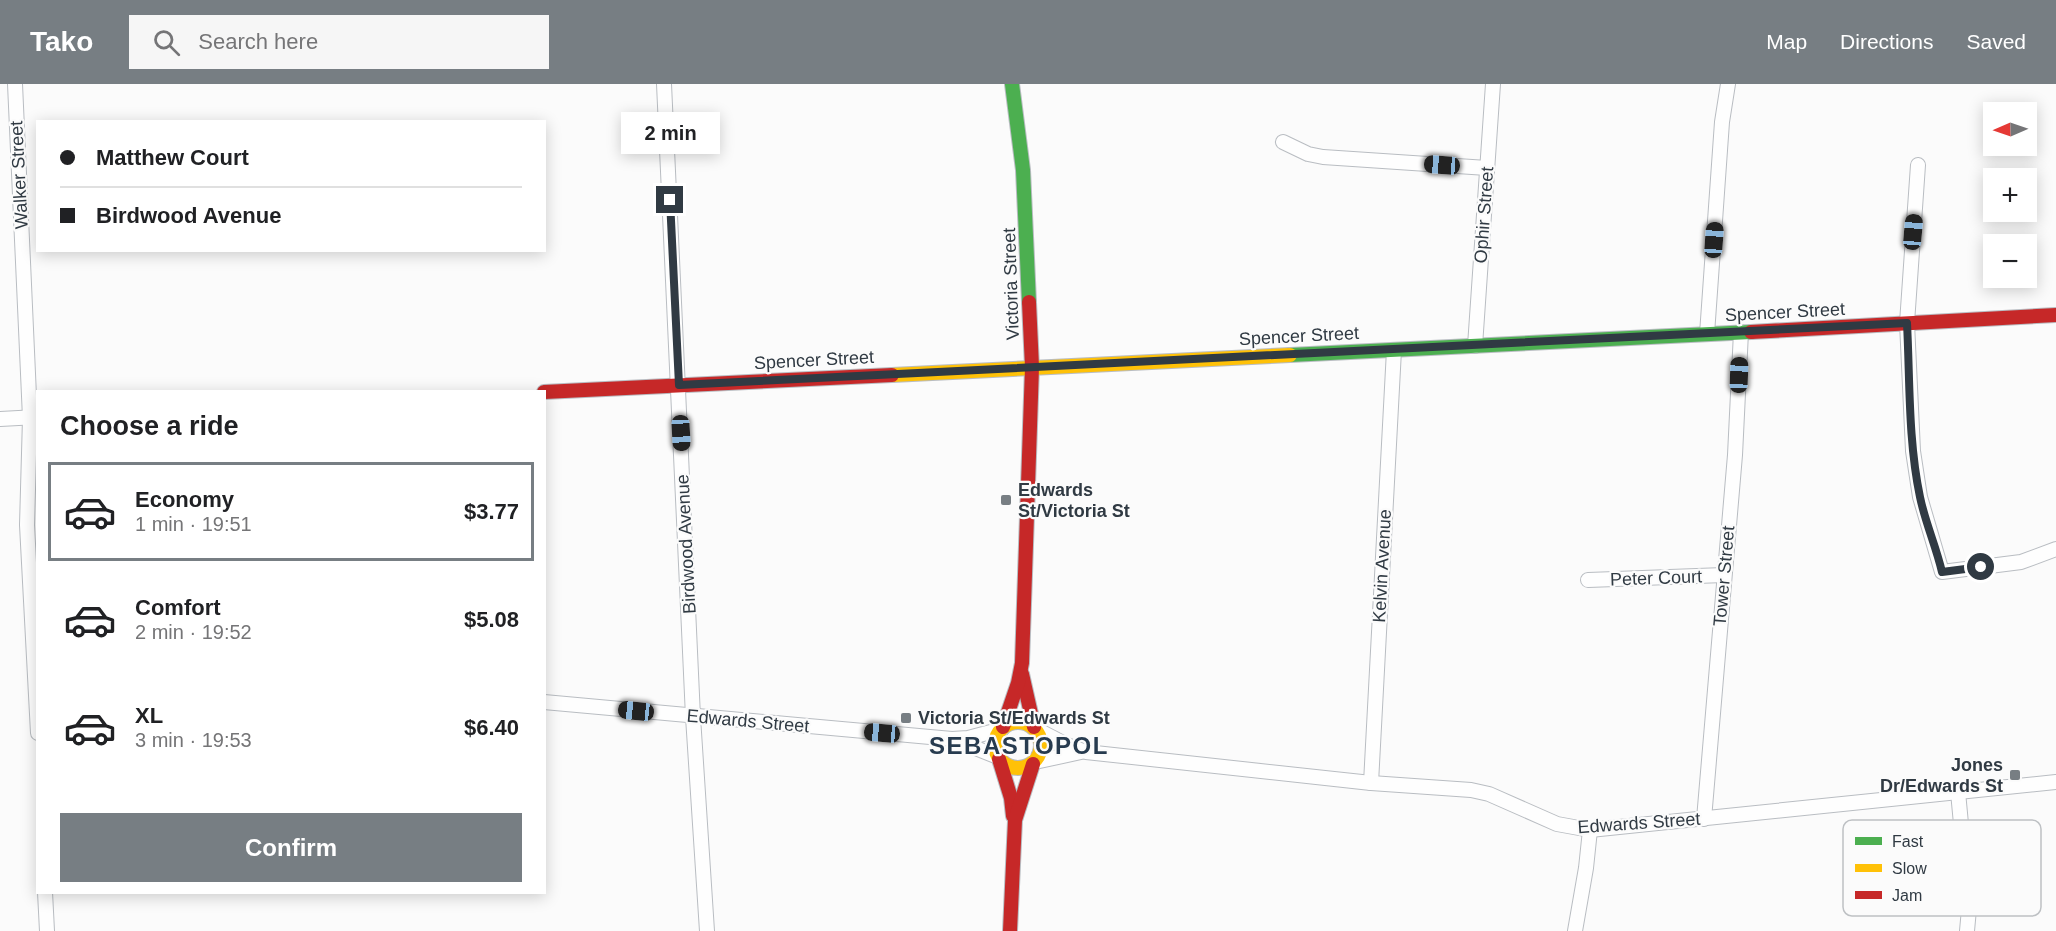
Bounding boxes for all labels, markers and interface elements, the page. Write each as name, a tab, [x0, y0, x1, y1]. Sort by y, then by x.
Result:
search box	[129, 15, 549, 69]
text: Tako	[30, 26, 93, 57]
icon: search	[150, 26, 183, 59]
text: Search here	[198, 29, 318, 54]
text: Map	[1766, 30, 1807, 53]
text: Directions	[1840, 30, 1933, 53]
text: Saved	[1966, 30, 2026, 53]
north arrow	[1983, 102, 2037, 156]
map controls	[1983, 102, 2037, 288]
callout: 2 min	[620, 113, 720, 155]
street label: Walker Street	[6, 120, 32, 230]
text: 2 min	[644, 122, 697, 144]
text: Matthew Court	[96, 145, 249, 170]
car	[1423, 155, 1461, 175]
street label: Ophir Street	[1471, 166, 1497, 264]
button: +	[1983, 168, 2037, 222]
route end	[656, 186, 683, 213]
text: Birdwood Avenue	[96, 203, 281, 228]
car	[1902, 213, 1924, 251]
car	[1704, 221, 1724, 259]
street label: Victoria Street	[999, 227, 1023, 341]
button: −	[1983, 234, 2037, 288]
street label: Spencer Street	[1725, 299, 1845, 325]
street label: Spencer Street	[1239, 323, 1359, 349]
street label: Spencer Street	[754, 347, 874, 373]
car	[1729, 357, 1749, 393]
text: Choose a ride	[60, 411, 239, 441]
car	[671, 415, 691, 451]
street label: Birdwood Avenue	[672, 474, 700, 614]
place label: Edwards St/Victoria St	[1018, 480, 1130, 521]
icon: car	[63, 485, 117, 539]
text: Economy	[135, 487, 234, 512]
marker: Edwards St/Victoria St	[999, 493, 1013, 507]
text: $3.77	[464, 499, 519, 524]
street label: Kelvin Avenue	[1369, 509, 1395, 623]
text: 1 min · 19:51	[135, 513, 252, 535]
street label: Tower Street	[1710, 525, 1738, 627]
route start	[1967, 553, 1994, 580]
street label: Peter Court	[1610, 566, 1702, 590]
icon: car	[63, 593, 117, 647]
text: Comfort	[135, 595, 221, 620]
text: $5.08	[464, 607, 519, 632]
text: 2 min · 19:52	[135, 621, 252, 643]
car	[617, 700, 655, 722]
icon: car	[63, 701, 117, 755]
text: XL	[135, 703, 163, 728]
street label: Edwards Street	[686, 706, 810, 736]
place label: Victoria St/Edwards St	[918, 708, 1110, 728]
marker: Victoria St/Edwards St	[899, 711, 913, 725]
text: $6.40	[464, 715, 519, 740]
car	[863, 722, 901, 744]
text: 3 min · 19:53	[135, 729, 252, 751]
district label: SEBASTOPOL	[929, 732, 1109, 759]
place label: Jones Dr/Edwards St	[1880, 755, 2003, 796]
marker: Jones Dr/Edwards St	[2008, 768, 2022, 782]
street label: Edwards Street	[1577, 809, 1701, 837]
button: Confirm	[60, 813, 522, 882]
legend	[1843, 820, 2041, 916]
text: Fast	[1892, 833, 1924, 850]
text: Slow	[1892, 860, 1927, 877]
text: Jam	[1892, 887, 1922, 904]

